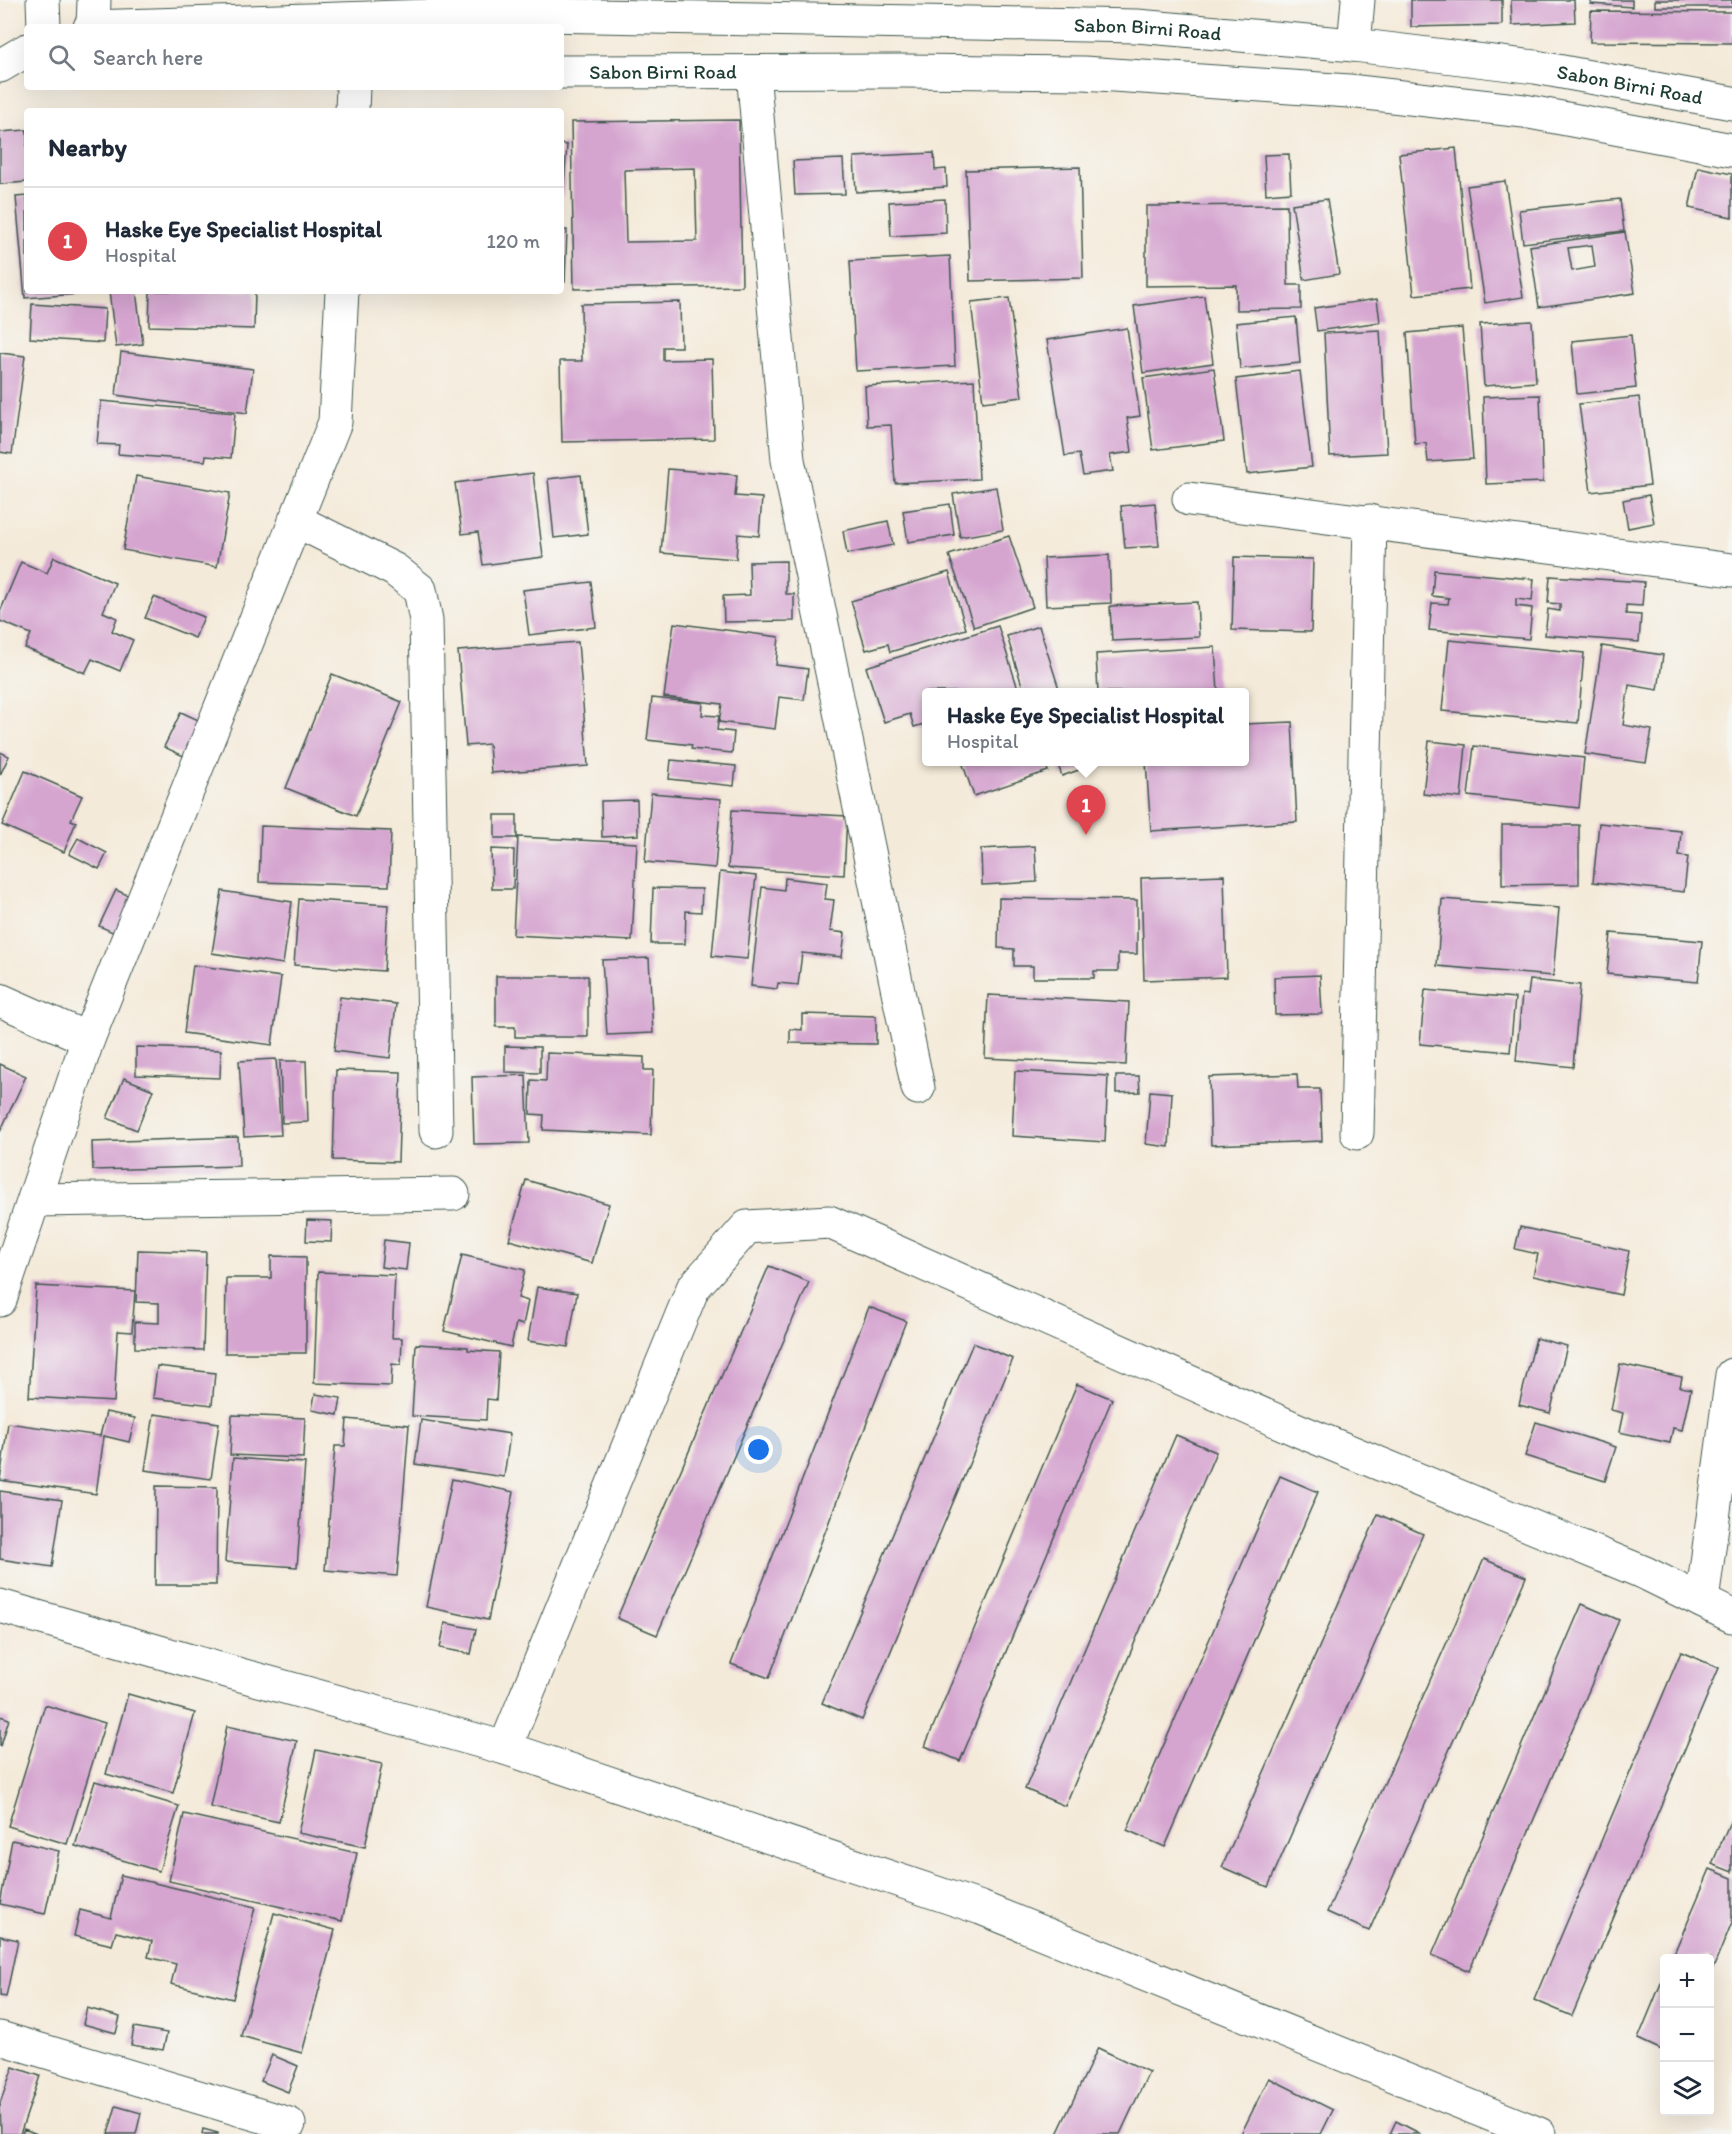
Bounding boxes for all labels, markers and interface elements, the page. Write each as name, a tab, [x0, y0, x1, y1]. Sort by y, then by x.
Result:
street label: Sabon Birni Road	[1074, 13, 1223, 45]
search box	[24, 24, 564, 90]
icon: search	[45, 41, 78, 74]
text: Search here	[93, 44, 203, 71]
street label: Sabon Birni Road	[589, 59, 737, 84]
street label: Sabon Birni Road	[1555, 59, 1705, 109]
text: Nearby	[48, 131, 127, 163]
text: Haske Eye Specialist Hospital	[105, 216, 382, 243]
text: 1	[63, 229, 72, 253]
text: 120 m	[487, 229, 540, 253]
text: Hospital	[105, 243, 177, 267]
popup	[922, 688, 1249, 766]
text: Haske Eye Specialist Hospital	[947, 702, 1224, 729]
text: Hospital	[947, 729, 1019, 753]
pin: 1	[1066, 786, 1106, 835]
your location	[744, 1435, 773, 1464]
map controls	[1660, 1954, 1714, 2116]
button: +	[1660, 1954, 1714, 2008]
button: −	[1660, 2008, 1714, 2062]
button: layers	[1660, 2062, 1714, 2116]

